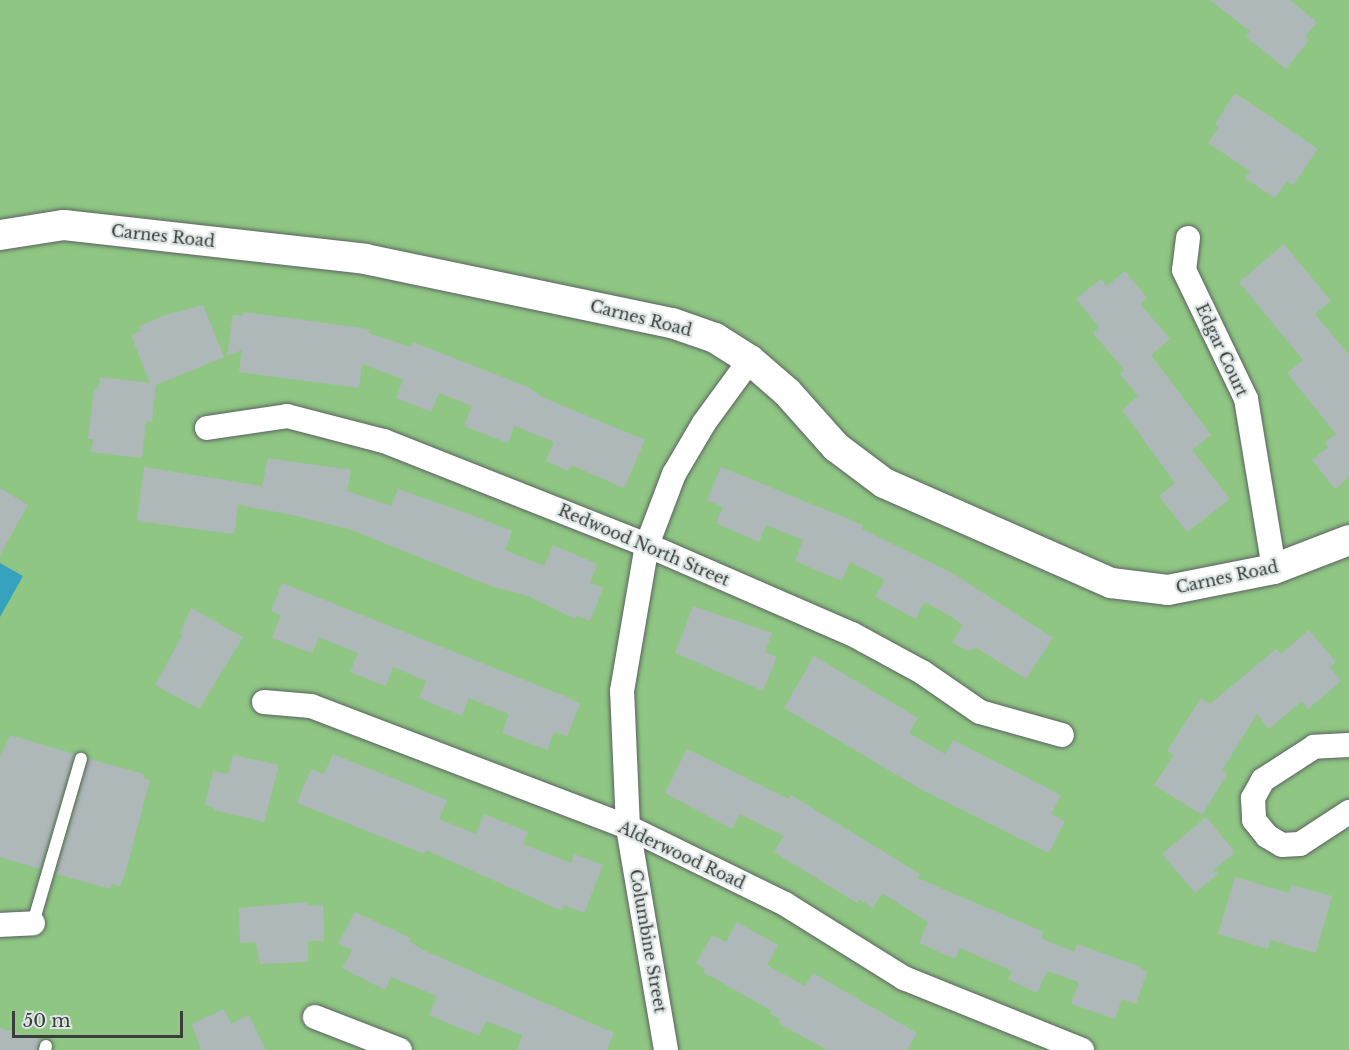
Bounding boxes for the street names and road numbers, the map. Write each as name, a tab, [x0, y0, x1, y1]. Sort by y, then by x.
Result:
street label: Carnes Road	[110, 221, 216, 251]
street label: Carnes Road	[588, 296, 694, 340]
street label: Edgar Court	[1192, 300, 1252, 400]
street label: Redwood North Street	[556, 500, 732, 590]
street label: Carnes Road	[1174, 557, 1280, 597]
street label: Alderwood Road	[616, 817, 748, 893]
street label: Columbine Street	[626, 868, 670, 1014]

